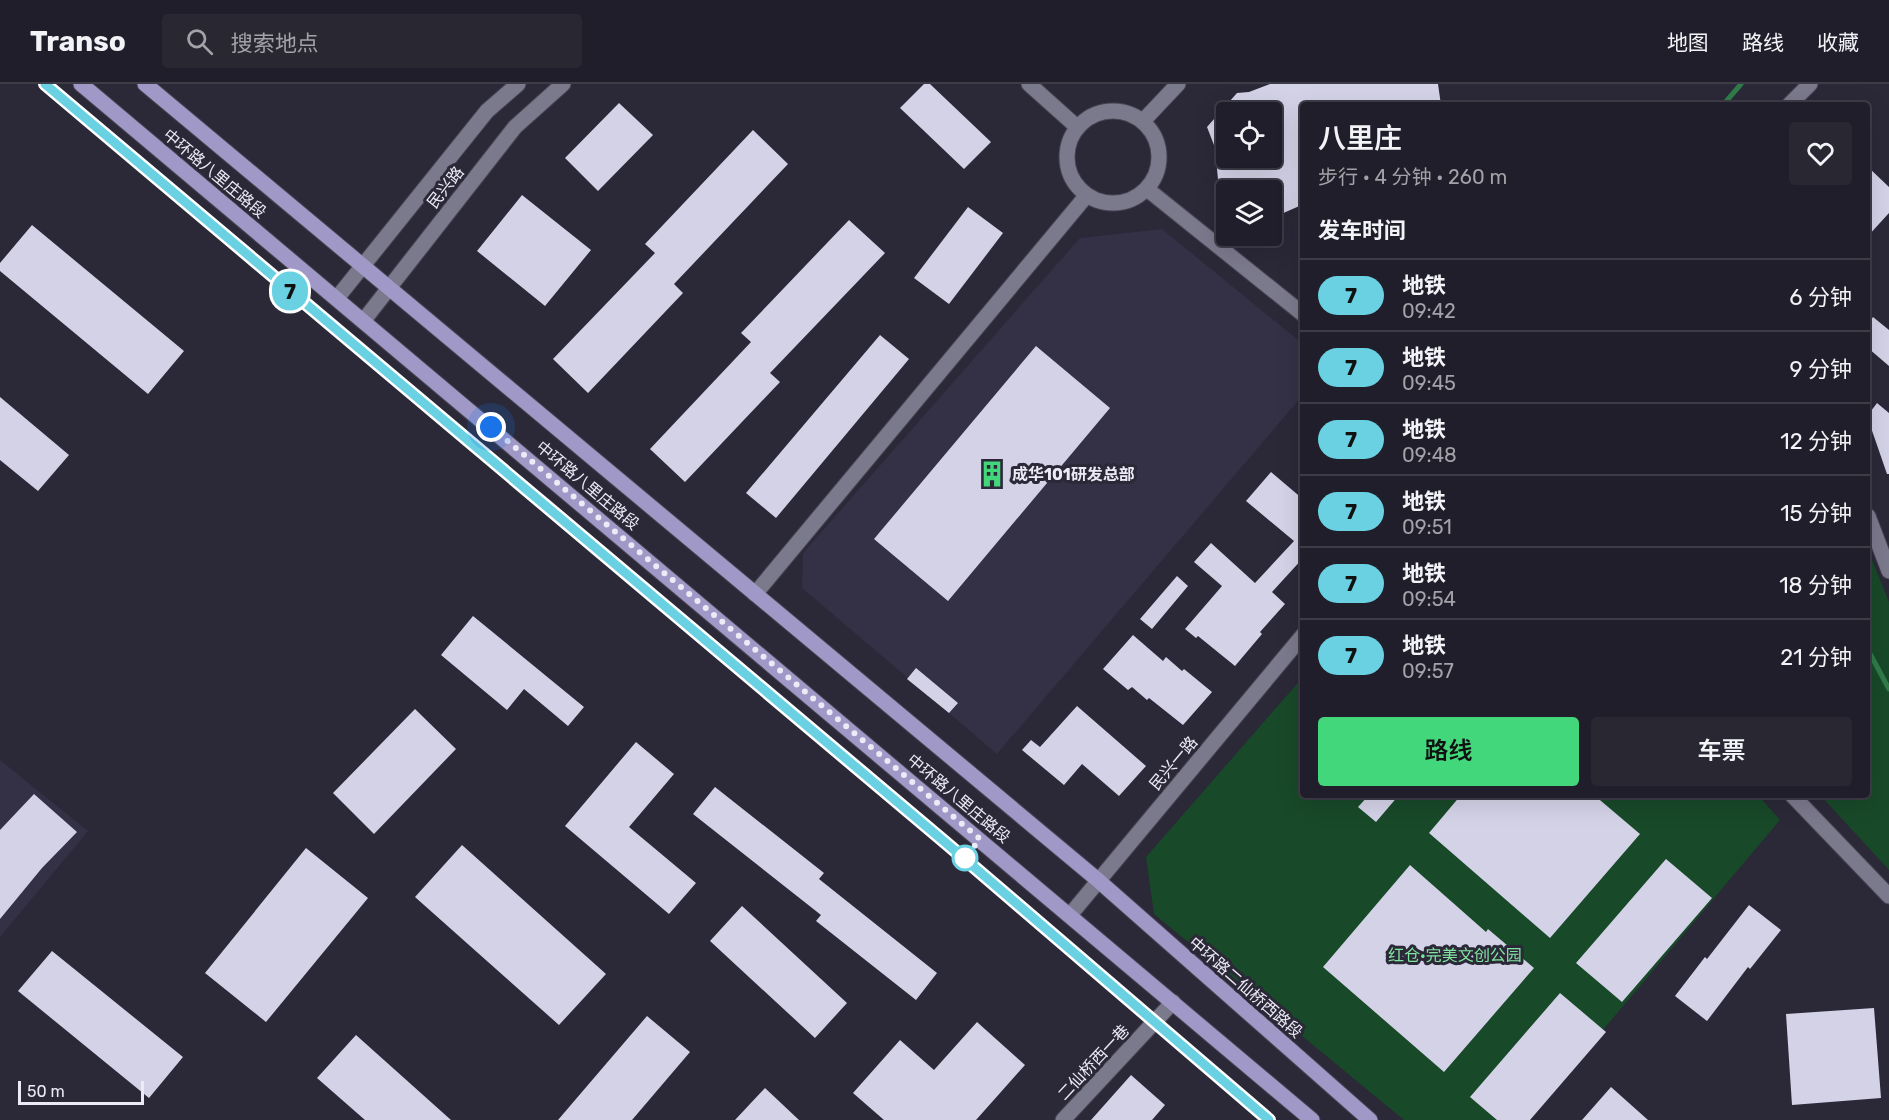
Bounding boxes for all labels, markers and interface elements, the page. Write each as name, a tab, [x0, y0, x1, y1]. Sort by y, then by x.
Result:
search box	[162, 14, 582, 68]
text: Transo	[30, 25, 126, 58]
icon: search	[183, 25, 216, 58]
text: 搜索地点	[231, 30, 319, 57]
text: 地图	[1667, 30, 1709, 55]
text: 路线	[1742, 30, 1784, 55]
text: 收藏	[1817, 30, 1859, 55]
map controls	[1216, 102, 1282, 246]
button: locate	[1216, 102, 1282, 168]
text: 八里庄	[1318, 122, 1402, 155]
button: heart	[1789, 122, 1852, 185]
street label: 中环路八里庄路段	[160, 125, 270, 222]
street label: 民兴路	[423, 163, 468, 212]
text: 步行 · 4 分钟 · 260 m	[1318, 165, 1507, 189]
button: layers	[1216, 180, 1282, 246]
text: 发车时间	[1318, 217, 1406, 244]
line badge: 7	[270, 272, 310, 310]
text: 地铁	[1402, 272, 1446, 299]
text: 7	[284, 279, 296, 304]
text: 7	[1345, 283, 1357, 308]
text: 6 分钟	[1789, 284, 1852, 311]
text: 09:42	[1402, 299, 1456, 323]
text: 地铁	[1402, 344, 1446, 371]
text: 7	[1345, 355, 1357, 380]
text: 9 分钟	[1790, 356, 1852, 383]
text: 09:45	[1402, 371, 1456, 395]
your location	[476, 412, 506, 442]
text: 地铁	[1402, 416, 1446, 443]
text: 7	[1345, 427, 1357, 452]
text: 12 分钟	[1780, 428, 1852, 455]
street label: 中环路八里庄路段	[533, 437, 643, 534]
text: 09:48	[1402, 443, 1457, 467]
building icon: 成华101研发总部	[977, 459, 1007, 489]
place label: 成华101研发总部	[1012, 465, 1135, 484]
text: 地铁	[1402, 488, 1446, 515]
text: 7	[1345, 499, 1357, 524]
text: 15 分钟	[1780, 500, 1852, 527]
text: 09:51	[1402, 515, 1452, 539]
text: 地铁	[1402, 560, 1446, 587]
text: 7	[1345, 571, 1357, 596]
text: 18 分钟	[1779, 572, 1852, 599]
text: 09:54	[1402, 587, 1456, 611]
text: 地铁	[1402, 632, 1446, 659]
text: 7	[1345, 643, 1357, 668]
text: 21 分钟	[1780, 644, 1852, 671]
text: 09:57	[1402, 659, 1454, 683]
button: 路线	[1318, 717, 1579, 786]
button: 车票	[1591, 717, 1852, 786]
street label: 民兴一路	[1146, 733, 1201, 794]
street label: 中环路八里庄路段	[904, 750, 1014, 847]
unlabelled marker	[952, 845, 978, 871]
street label: 中环路二仙桥西路段	[1185, 933, 1306, 1042]
park label: 红仓·完美文创公园	[1388, 946, 1522, 965]
street label: 二仙桥西一巷	[1054, 1021, 1133, 1104]
scale bar	[18, 1078, 144, 1106]
text: 50 m	[27, 1082, 65, 1101]

